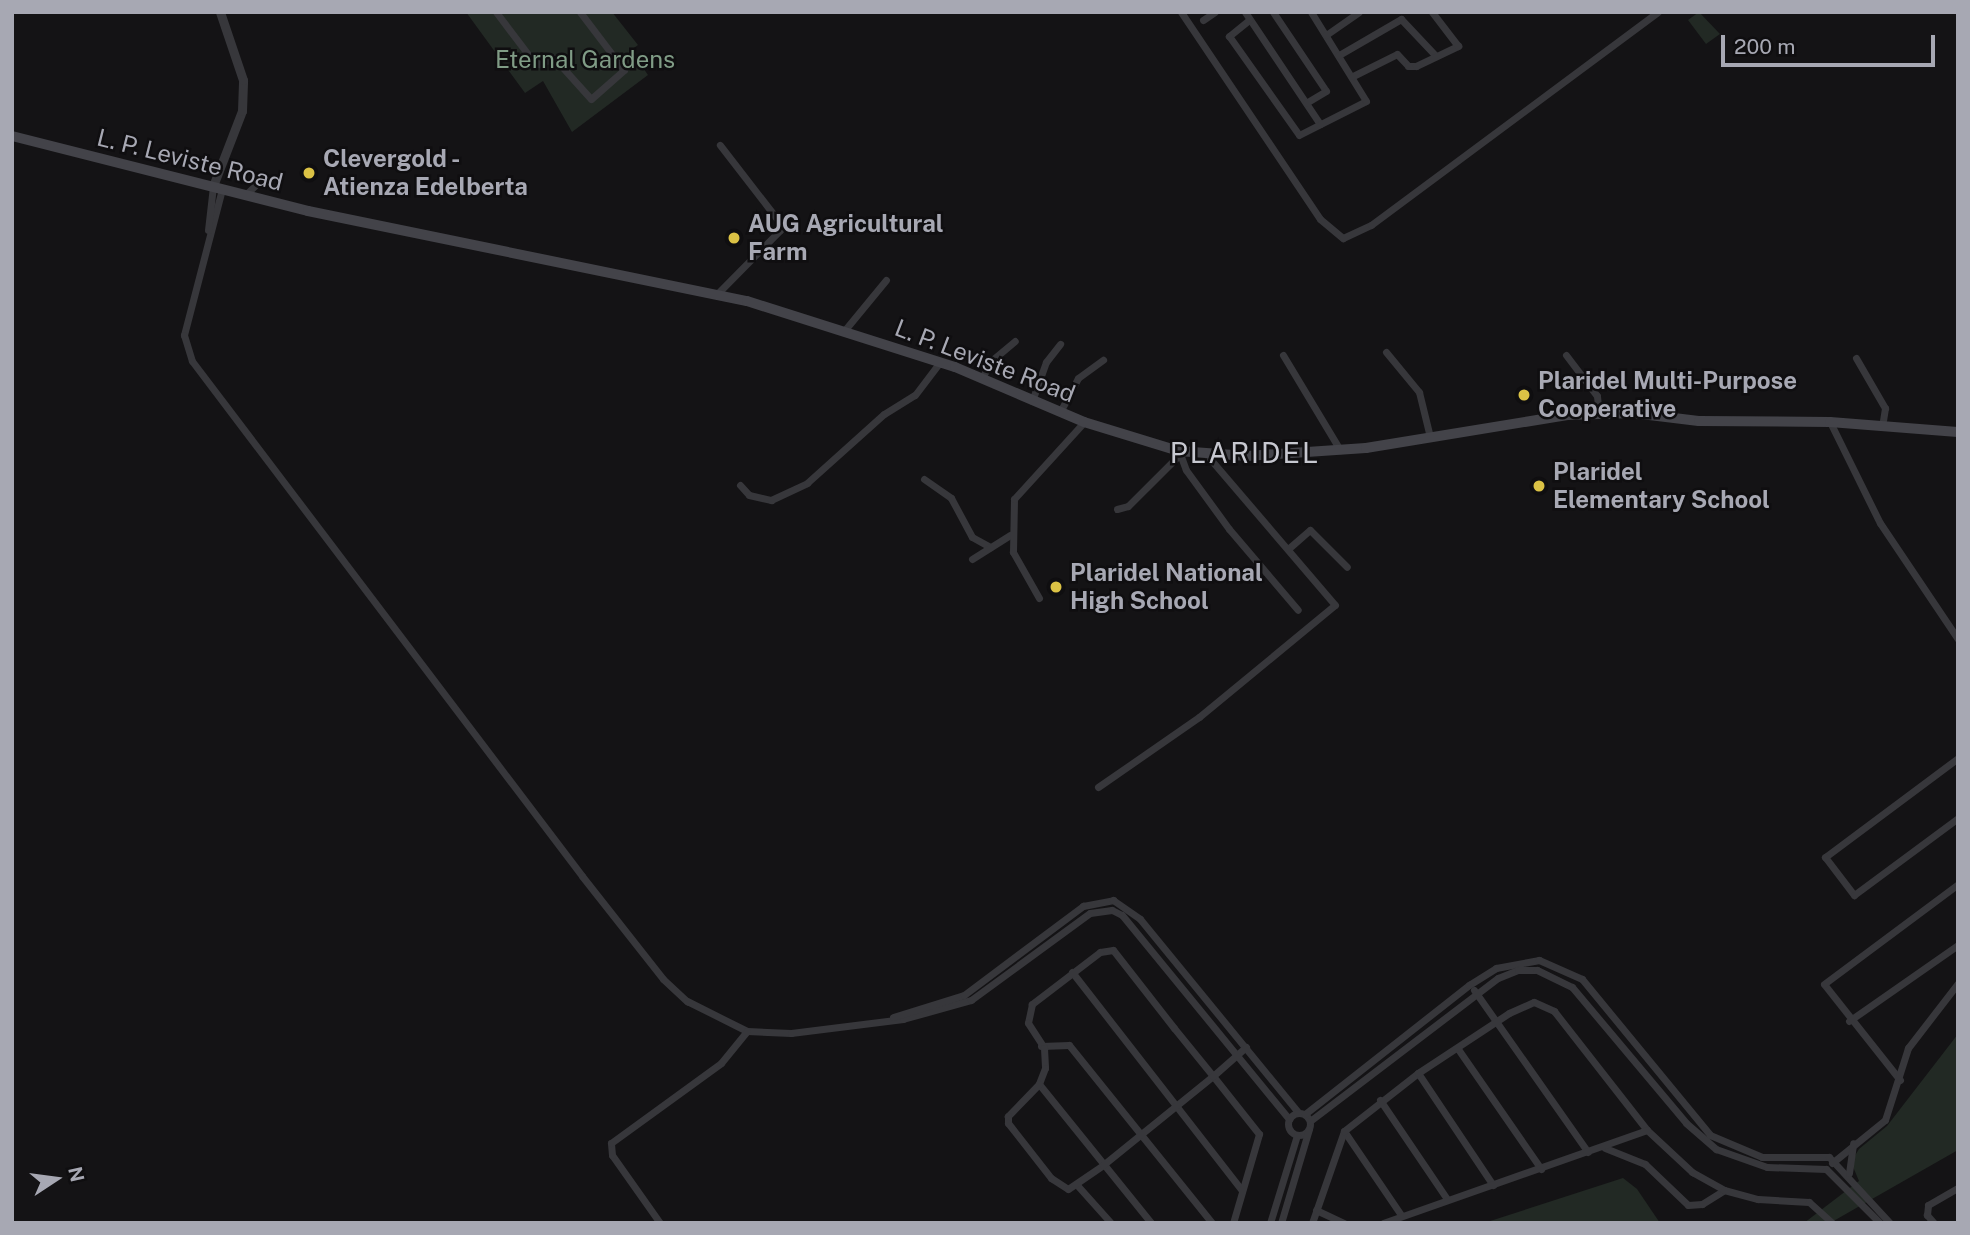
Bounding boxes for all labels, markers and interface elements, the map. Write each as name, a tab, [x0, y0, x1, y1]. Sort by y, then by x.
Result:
scale bar	[1725, 21, 1938, 65]
text: 200 m	[1734, 34, 1795, 59]
park label: Eternal Gardens	[495, 46, 675, 74]
street label: L. P. Leviste Road	[94, 123, 286, 197]
place label: Clevergold - Atienza Edelberta	[323, 145, 528, 201]
marker: Clevergold - Atienza Edelberta	[301, 165, 317, 181]
place label: AUG Agricultural Farm	[748, 210, 944, 266]
marker: AUG Agricultural Farm	[726, 230, 742, 246]
street label: L. P. Leviste Road	[891, 313, 1079, 409]
place label: Plaridel Multi-Purpose Cooperative	[1538, 367, 1797, 423]
marker: Plaridel Multi-Purpose Cooperative	[1516, 387, 1532, 403]
district label: PLARIDEL	[1171, 436, 1319, 470]
place label: Plaridel Elementary School	[1553, 458, 1770, 514]
marker: Plaridel Elementary School	[1531, 478, 1547, 494]
place label: Plaridel National High School	[1070, 559, 1263, 615]
marker: Plaridel National High School	[1048, 579, 1064, 595]
north arrow	[21, 1144, 91, 1214]
text: N	[64, 1165, 89, 1184]

